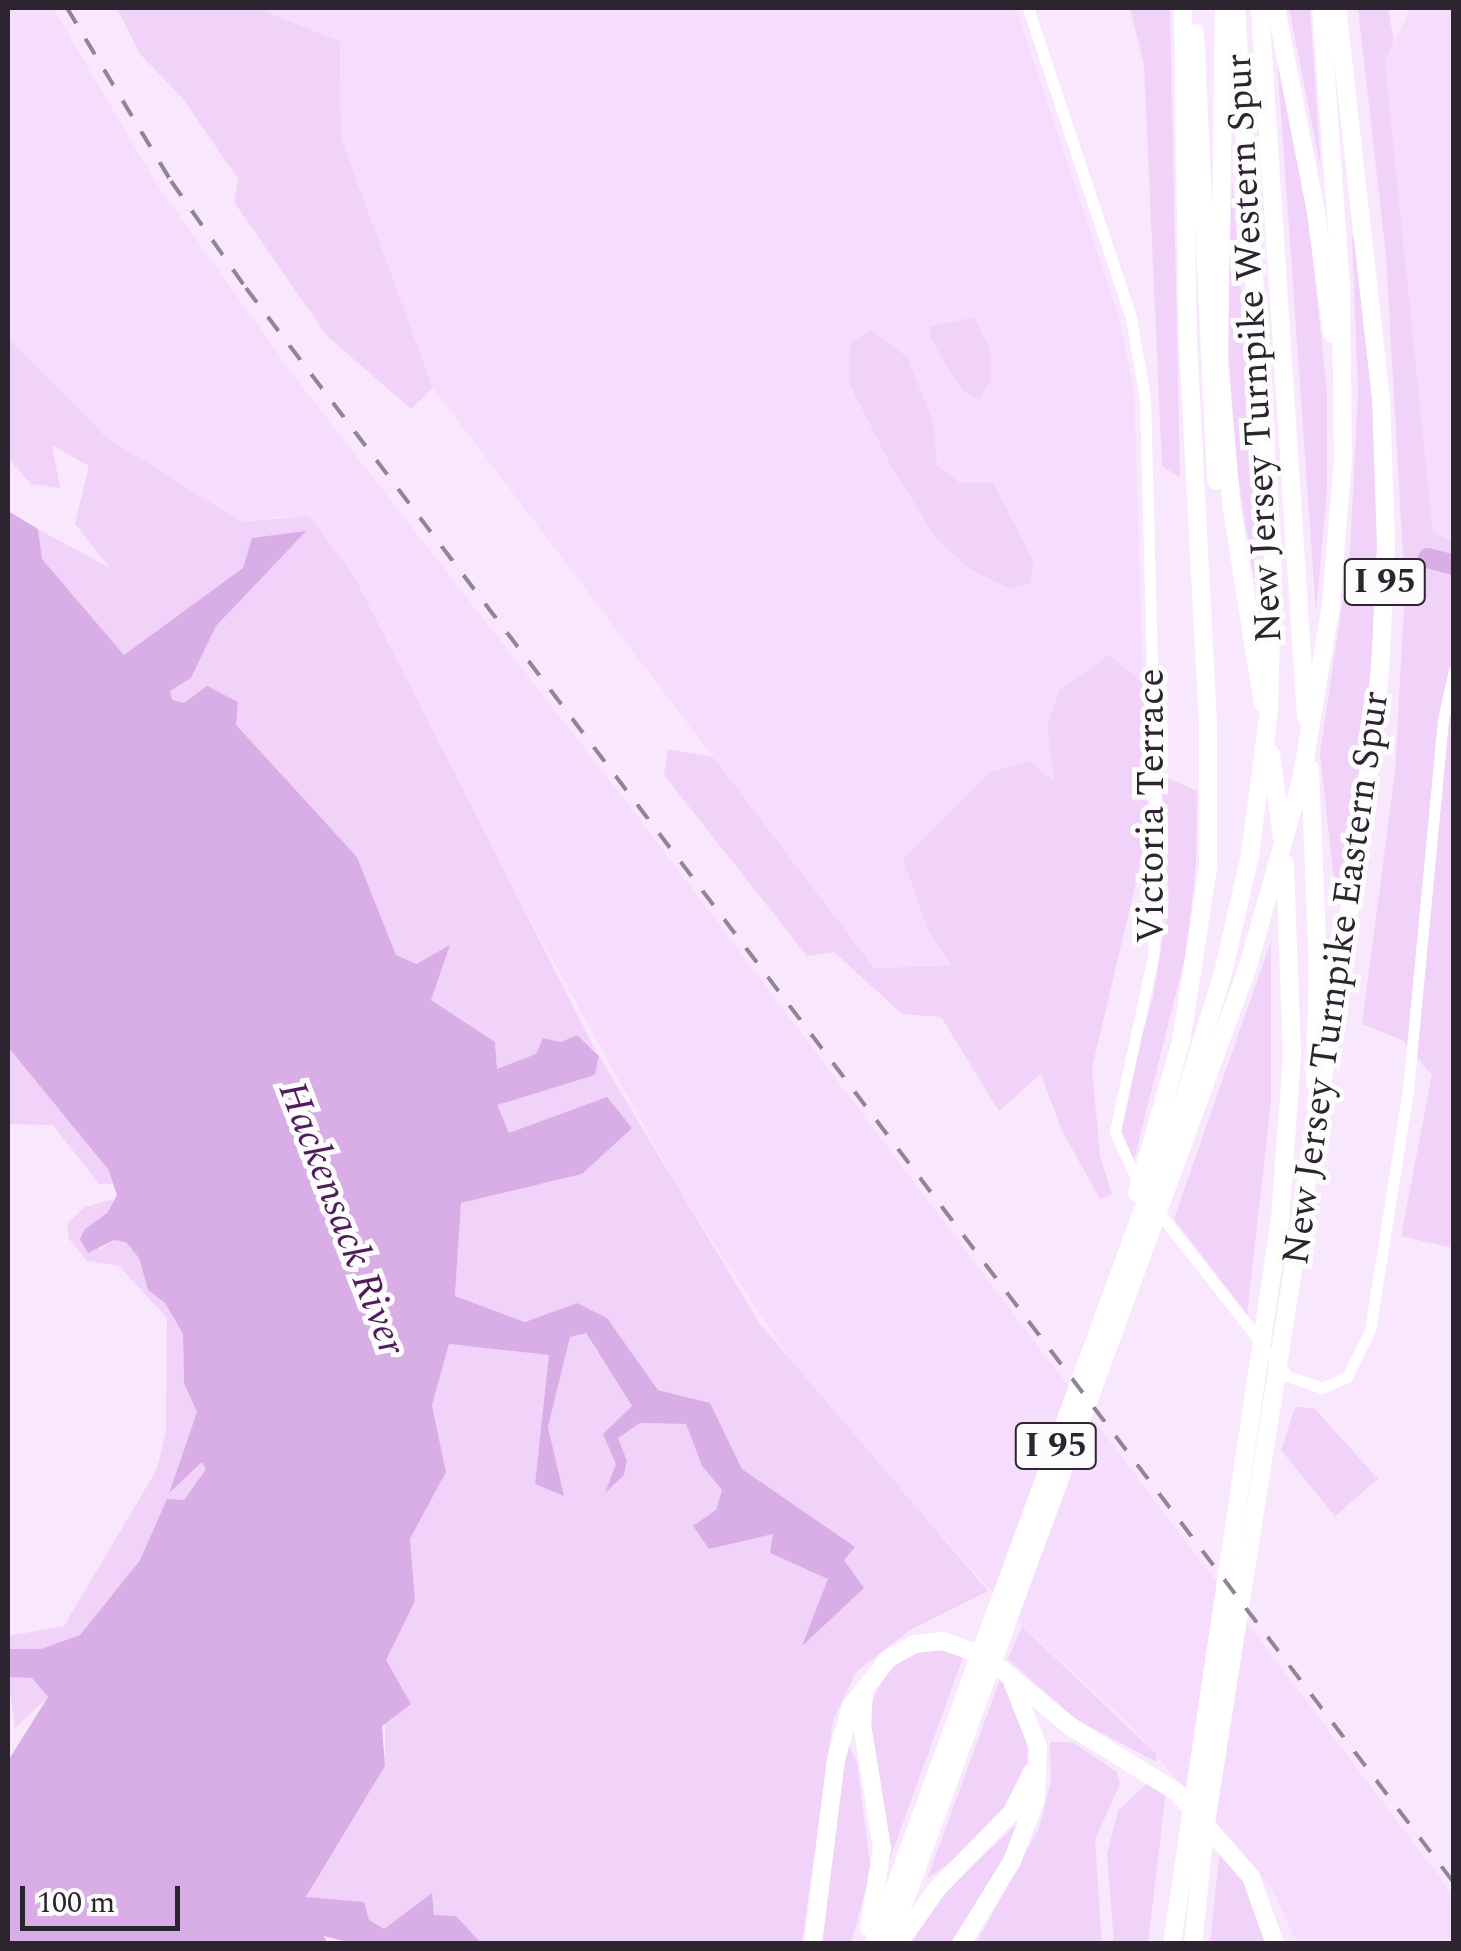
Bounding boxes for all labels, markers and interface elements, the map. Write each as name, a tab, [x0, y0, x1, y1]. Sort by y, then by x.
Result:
street label: New Jersey Turnpike Western Spur	[1217, 52, 1293, 644]
road number: I 95	[1342, 552, 1428, 612]
street label: Victoria Terrace	[1130, 668, 1176, 944]
street label: New Jersey Turnpike Eastern Spur	[1274, 688, 1400, 1268]
water label: Hackensack River	[267, 1075, 415, 1363]
road number: I 95	[1014, 1416, 1098, 1476]
scale bar	[25, 1866, 185, 1928]
text: 100 m	[37, 1880, 115, 1926]

